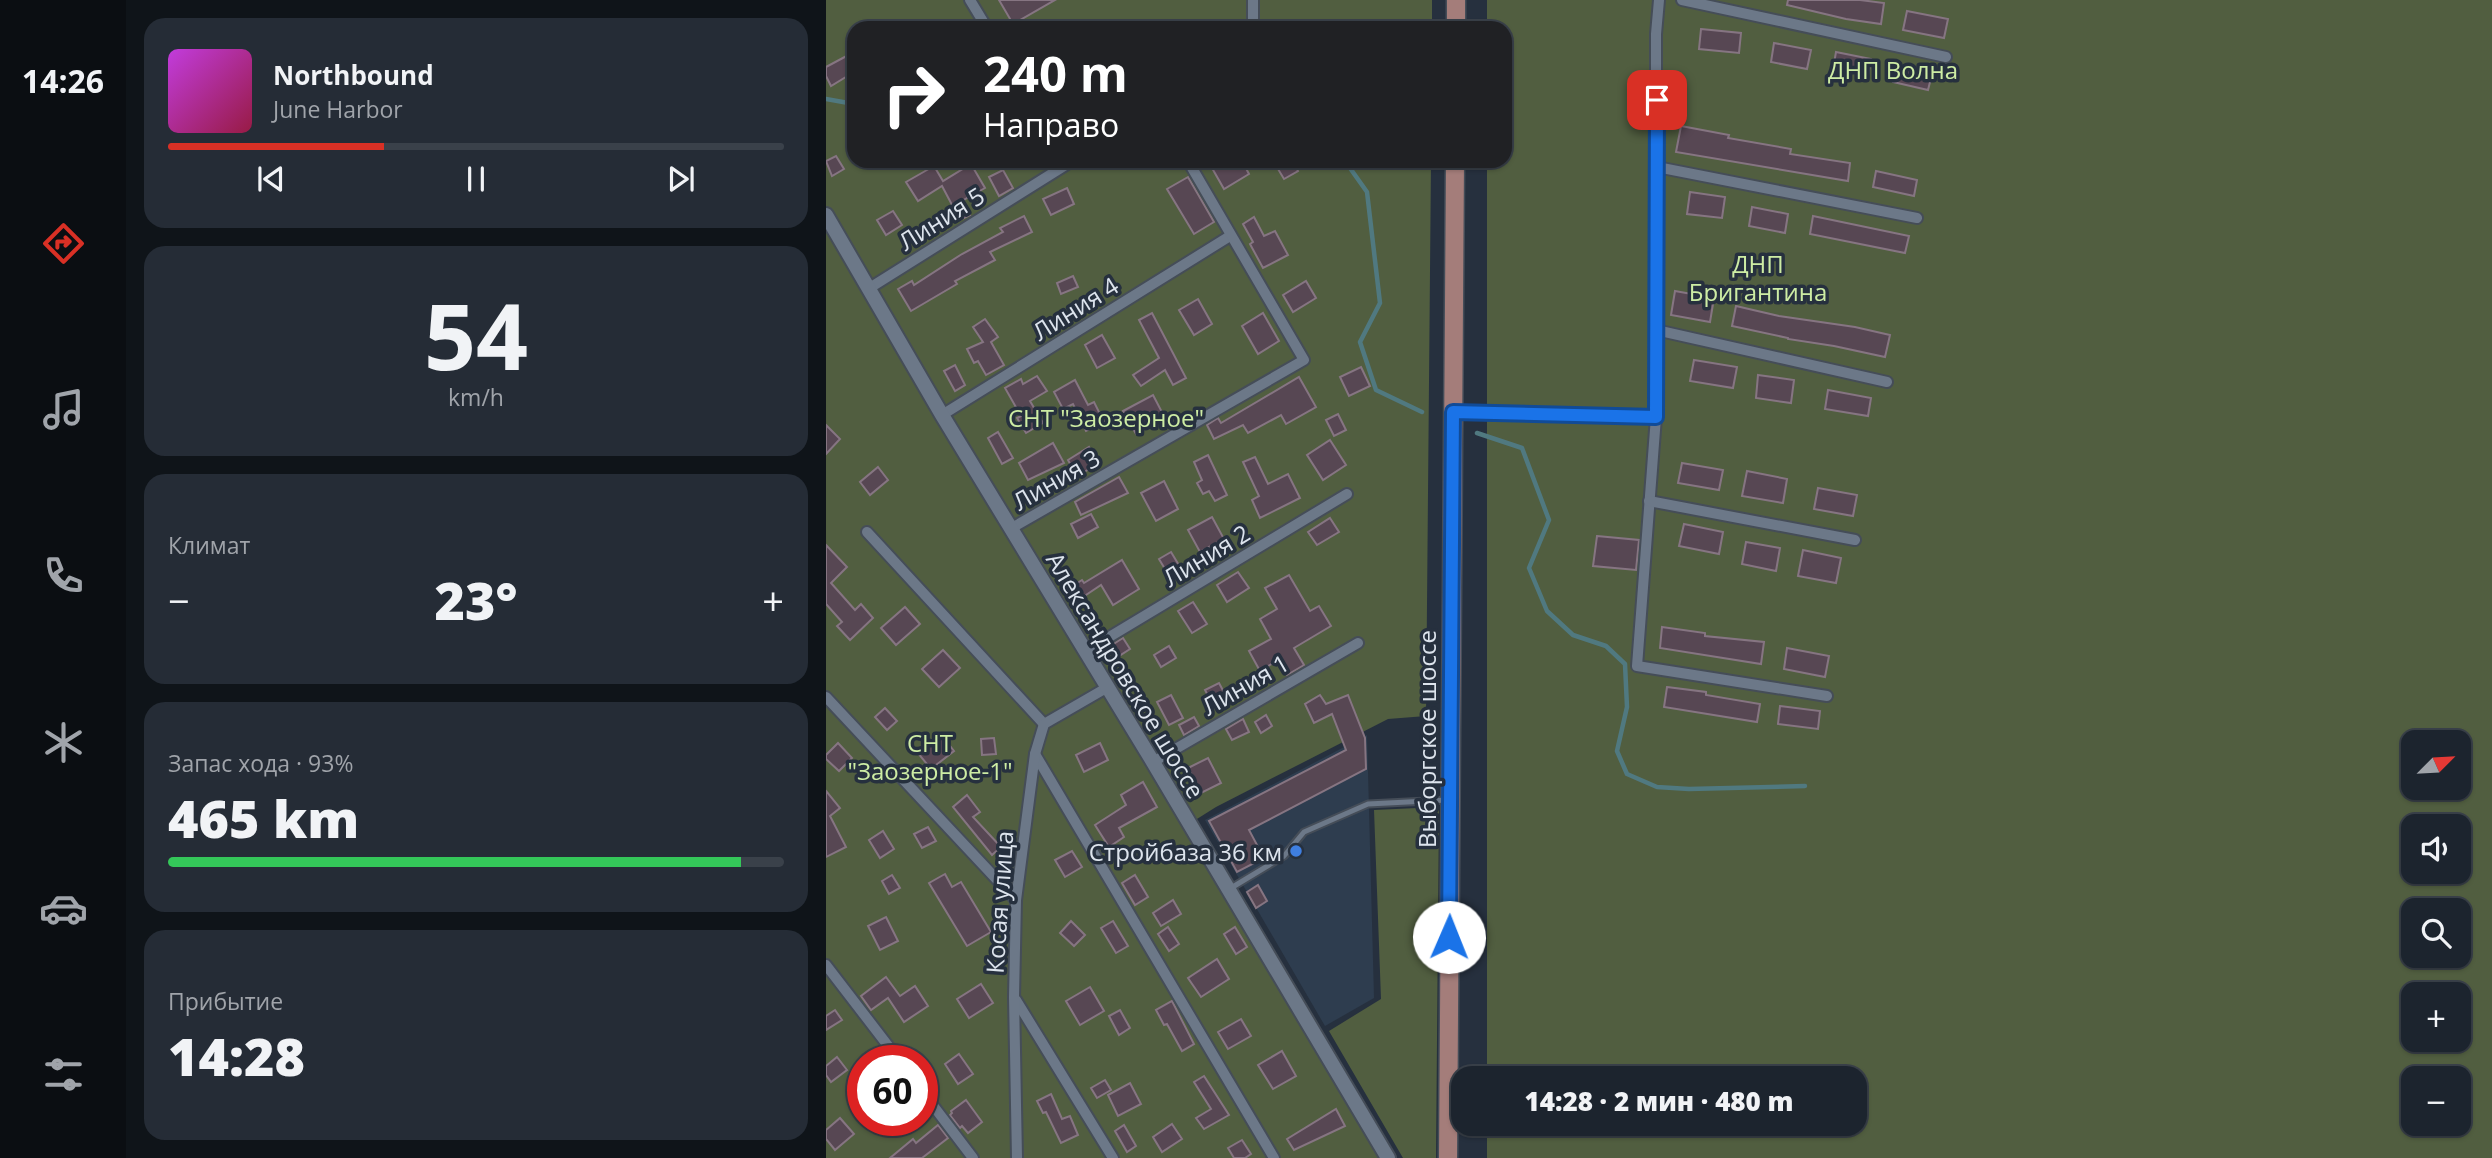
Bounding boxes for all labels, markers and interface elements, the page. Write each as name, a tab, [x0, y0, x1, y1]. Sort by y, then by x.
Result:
text: 240 m	[983, 40, 1128, 106]
icon: right	[868, 49, 959, 140]
park label: ДНП Волна	[1828, 53, 1958, 86]
text: Northbound	[273, 57, 434, 93]
text: 14:26	[22, 59, 104, 102]
pin	[1627, 70, 1687, 130]
icon: arrive	[1638, 81, 1676, 119]
text: June Harbor	[273, 93, 403, 125]
text: Направо	[983, 103, 1119, 146]
icon: previous	[252, 160, 290, 198]
icon: pause	[457, 160, 495, 198]
icon: next	[662, 160, 700, 198]
street label: Линия 5	[892, 179, 990, 257]
icon: directions	[39, 219, 88, 268]
park label: ДНП Бригантина	[1689, 247, 1827, 308]
street label: Линия 4	[1026, 268, 1125, 347]
text: 54	[424, 273, 528, 397]
text: km/h	[448, 381, 504, 413]
icon: music	[39, 385, 88, 434]
park label: СНТ "Заозерное"	[1008, 401, 1204, 434]
street label: Линия 3	[1006, 441, 1106, 517]
street label: Линия 2	[1156, 516, 1256, 594]
text: Климат	[168, 529, 250, 561]
street label: Александровское шоссе	[1039, 546, 1213, 804]
icon: phone	[39, 551, 88, 600]
text: 23°	[435, 564, 517, 635]
text: −	[168, 574, 190, 626]
text: +	[762, 574, 784, 626]
street label: Выборгское шоссе	[1410, 630, 1443, 848]
street label: Линия 1	[1195, 646, 1295, 722]
icon: climate	[39, 718, 88, 767]
park label: СНТ "Заозерное-1"	[847, 726, 1013, 787]
north arrow	[2401, 730, 2471, 800]
map controls	[2401, 730, 2471, 1136]
text: Запас хода · 93%	[168, 747, 353, 779]
text: 465 km	[168, 782, 359, 853]
button: sound	[2401, 814, 2471, 884]
street label: Косая улица	[978, 830, 1020, 974]
place label: Стройбаза 36 км	[1089, 835, 1282, 868]
marker: Стройбаза 36 км	[1288, 843, 1304, 859]
icon: car	[39, 884, 88, 933]
button: search	[2401, 898, 2471, 968]
position arrow	[1412, 900, 1486, 974]
button: +	[2401, 982, 2471, 1052]
text: Прибытие	[168, 985, 283, 1017]
text: 14:28	[168, 1020, 305, 1091]
speed limit sign: 60	[847, 1045, 938, 1136]
icon: filters	[39, 1050, 88, 1099]
button: −	[2401, 1066, 2471, 1136]
text: 14:28 · 2 мин · 480 m	[1524, 1083, 1794, 1119]

